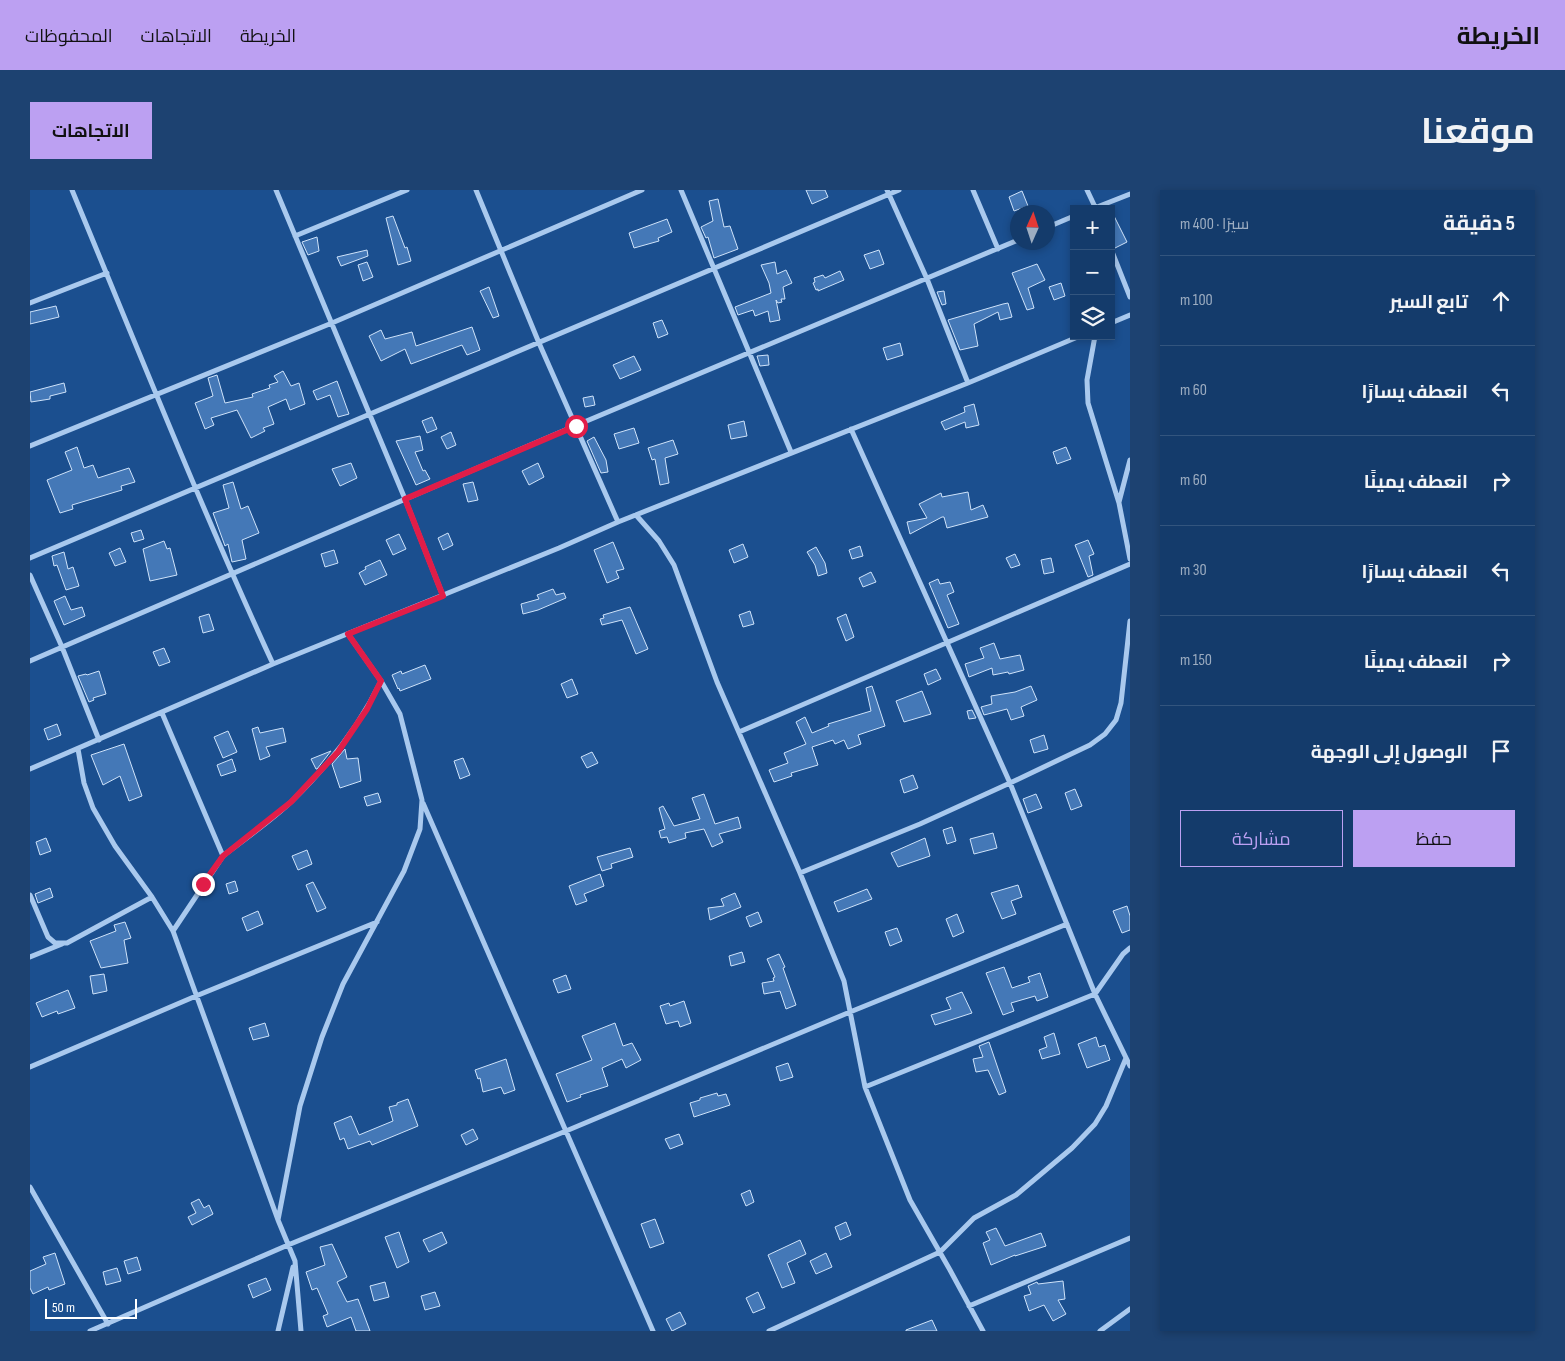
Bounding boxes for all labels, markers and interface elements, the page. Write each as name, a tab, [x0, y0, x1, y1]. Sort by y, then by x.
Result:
text: الخريطة	[1457, 22, 1540, 51]
text: المحفوظات	[25, 26, 113, 47]
text: الاتجاهات	[141, 26, 212, 47]
text: الخريطة	[240, 26, 296, 47]
button: الاتجاهات	[30, 102, 152, 159]
text: موقعنا	[1421, 111, 1535, 154]
north arrow	[1010, 205, 1055, 250]
map controls	[1070, 205, 1115, 340]
button: +	[1070, 205, 1115, 250]
text: 5 دقيقة	[1443, 211, 1515, 236]
text: سيرًا · 400 m	[1180, 215, 1249, 234]
button: −	[1070, 250, 1115, 295]
icon: ahead	[1487, 287, 1515, 315]
text: 100 m	[1180, 291, 1213, 310]
text: تابع السير	[1389, 291, 1468, 314]
button: layers	[1070, 295, 1115, 340]
icon: left	[1487, 377, 1515, 405]
text: 60 m	[1180, 381, 1207, 400]
text: انعطف يسارًا	[1361, 381, 1468, 404]
route start	[565, 415, 588, 438]
icon: right	[1487, 467, 1515, 495]
text: 60 m	[1180, 471, 1207, 490]
text: انعطف يمينًا	[1364, 471, 1468, 494]
icon: left	[1487, 557, 1515, 585]
text: 30 m	[1180, 561, 1207, 580]
text: انعطف يسارًا	[1361, 561, 1468, 584]
icon: right	[1487, 647, 1515, 675]
text: 150 m	[1180, 651, 1212, 670]
text: انعطف يمينًا	[1364, 651, 1468, 674]
icon: arrive	[1487, 737, 1515, 765]
text: الوصول إلى الوجهة	[1311, 741, 1468, 764]
button: مشاركة	[1180, 810, 1343, 867]
button: حفظ	[1353, 810, 1515, 867]
route end	[192, 873, 215, 896]
scale bar	[45, 1296, 138, 1319]
text: 50 m	[52, 1299, 75, 1316]

